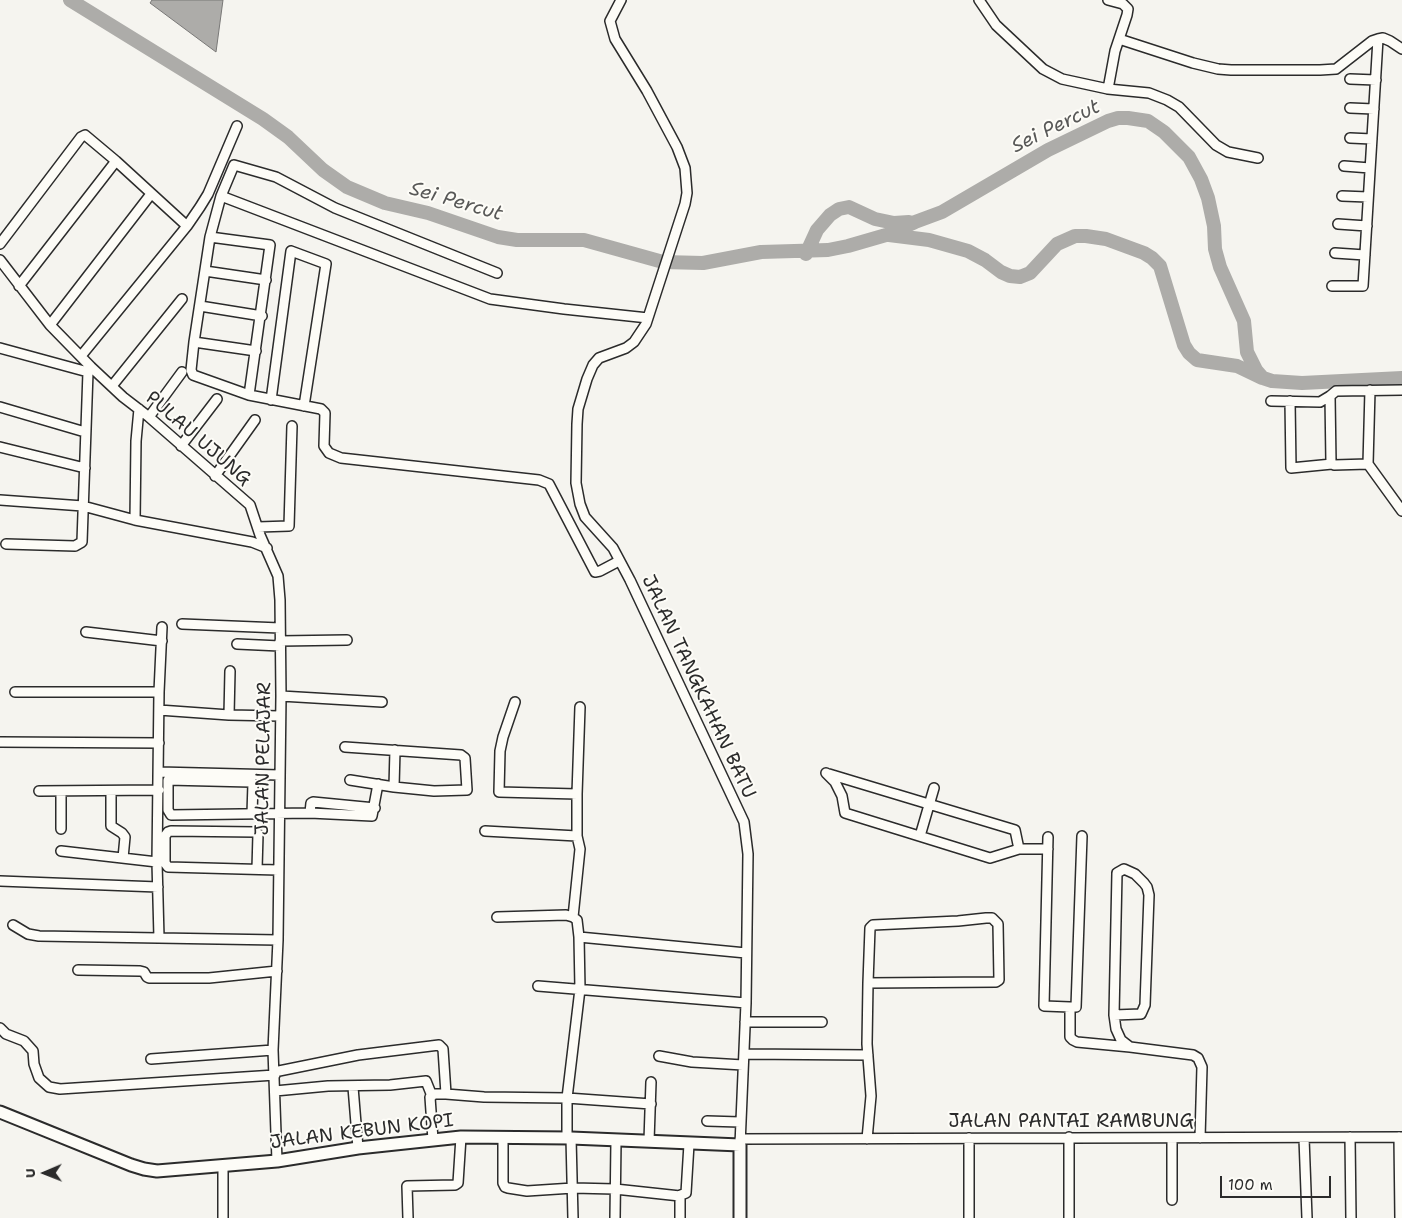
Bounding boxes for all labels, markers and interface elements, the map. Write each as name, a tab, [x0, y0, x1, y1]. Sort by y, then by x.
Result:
water label: Sei Percut	[1008, 95, 1104, 159]
water label: Sei Percut	[407, 177, 505, 227]
street label: PULAU UJUNG	[141, 387, 255, 491]
street label: JALAN TANGKAHAN BATU	[636, 572, 760, 802]
street label: JALAN PELAJAR	[251, 682, 277, 836]
street label: JALAN KEBUN KOPI	[269, 1109, 455, 1155]
street label: JALAN PANTAI RAMBUNG	[948, 1111, 1194, 1133]
north arrow	[20, 1148, 70, 1198]
scale bar	[1222, 1166, 1333, 1198]
text: U	[21, 1168, 39, 1178]
text: 100 m	[1228, 1175, 1273, 1195]

